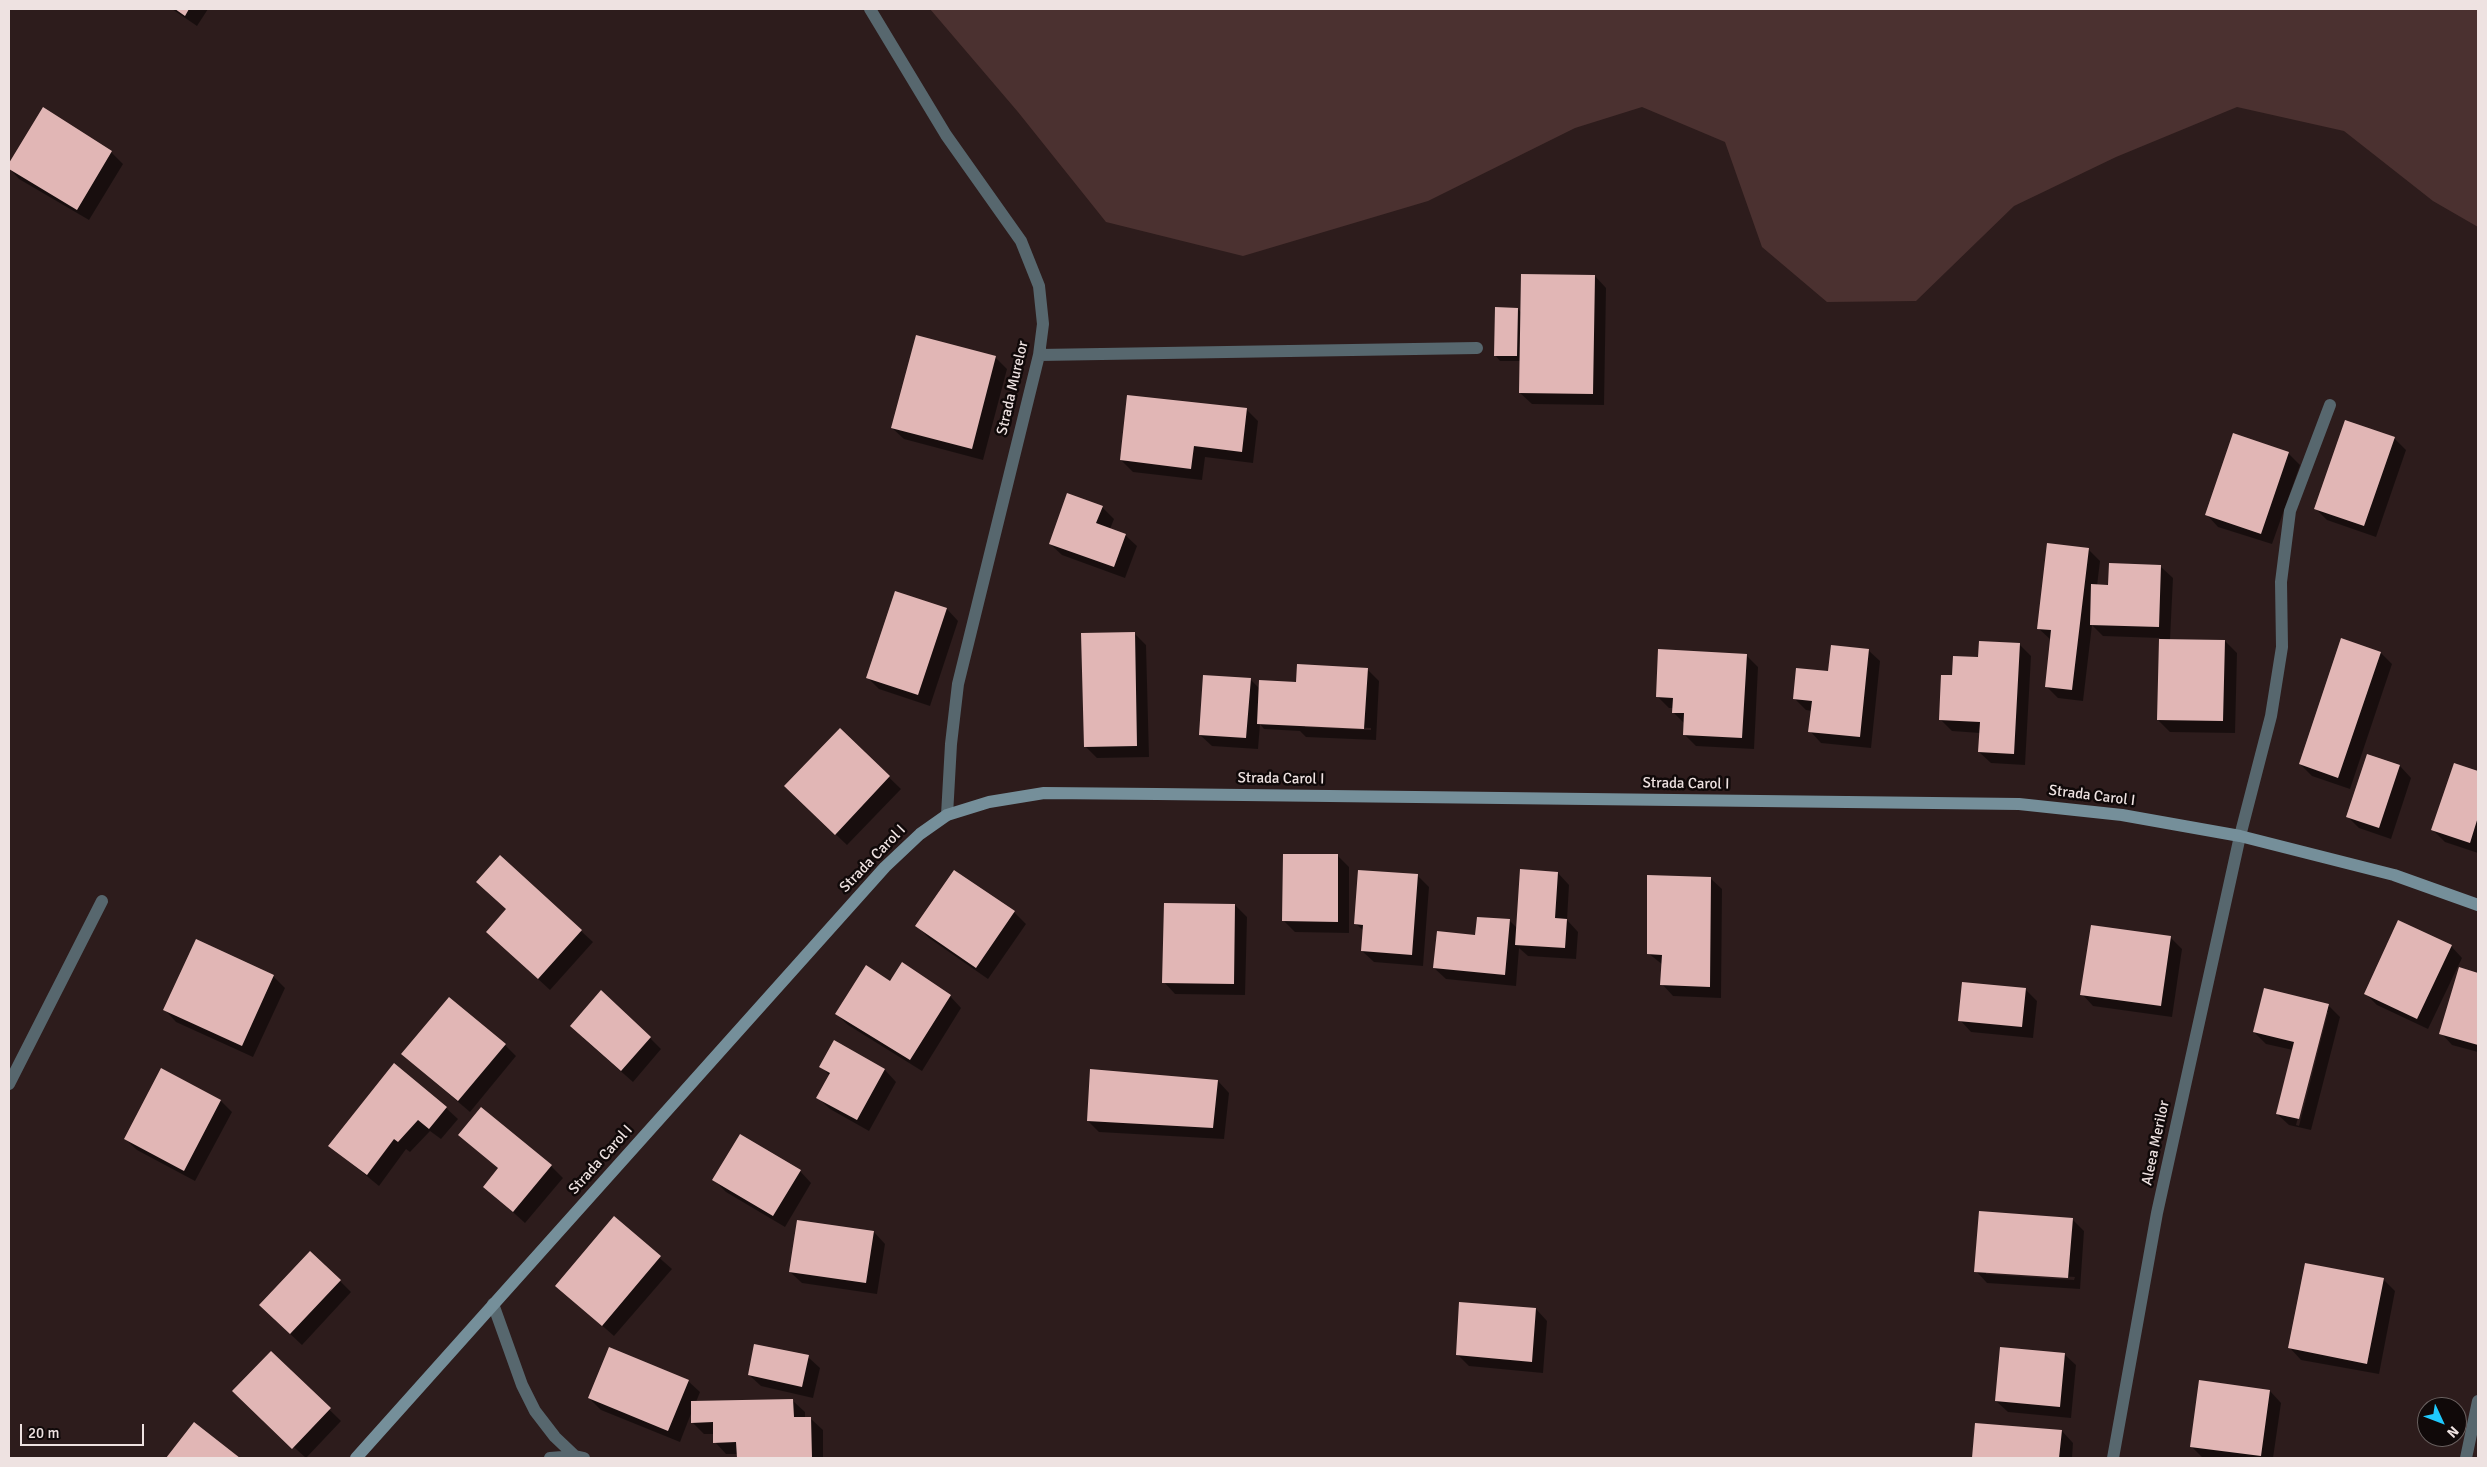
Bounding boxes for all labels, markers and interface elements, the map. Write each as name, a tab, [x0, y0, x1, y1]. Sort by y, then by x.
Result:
street label: Strada Murelor	[993, 339, 1033, 437]
street label: Strada Carol I	[1237, 769, 1325, 789]
street label: Strada Carol I	[1642, 774, 1730, 794]
street label: Strada Carol I	[2048, 782, 2136, 810]
street label: Strada Carol I	[836, 821, 910, 897]
street label: Aleea Merilor	[2138, 1099, 2174, 1187]
street label: Strada Carol I	[565, 1122, 637, 1198]
north arrow	[2417, 1397, 2467, 1447]
scale bar	[22, 1414, 146, 1446]
text: N	[2443, 1423, 2462, 1441]
text: 20 m	[28, 1424, 59, 1442]

